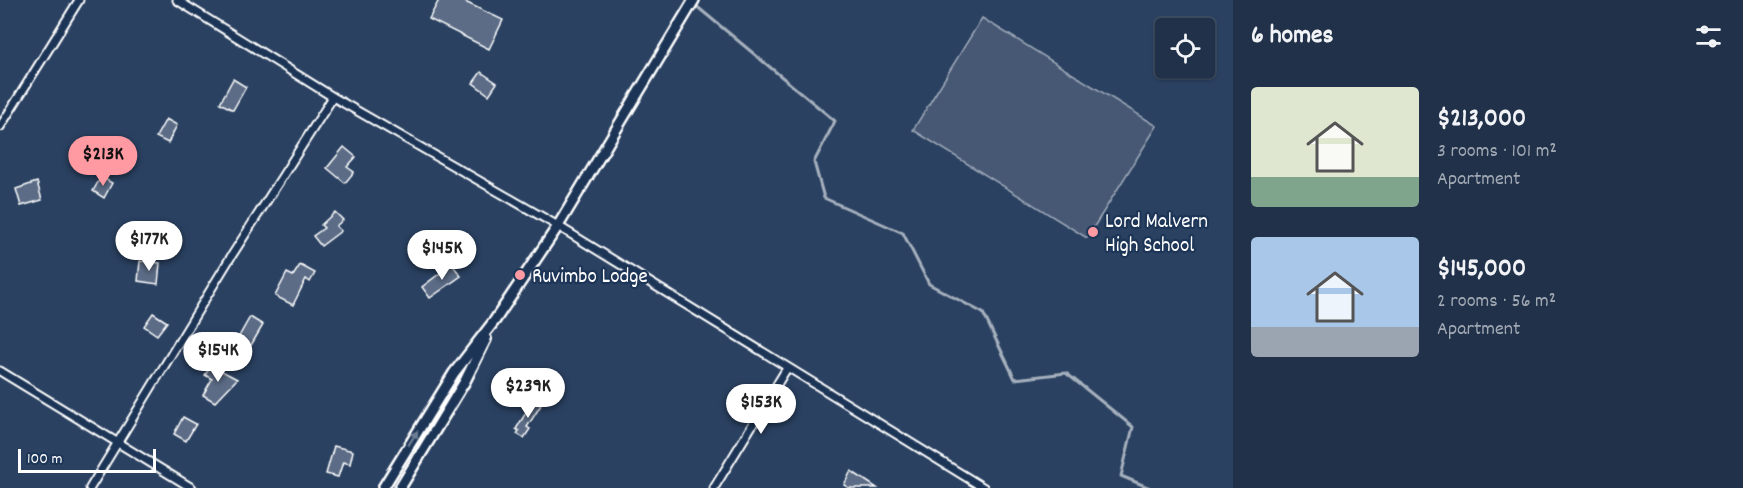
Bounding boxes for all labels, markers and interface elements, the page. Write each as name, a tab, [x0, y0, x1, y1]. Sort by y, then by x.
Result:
map controls	[1155, 18, 1215, 78]
button: locate	[1155, 18, 1215, 78]
text: 6 homes	[1251, 18, 1333, 55]
icon: filters	[1692, 20, 1725, 53]
text: $213,000	[1437, 101, 1526, 138]
icon: home	[1299, 111, 1371, 183]
pin: $213K	[61, 136, 145, 187]
text: 3 rooms · 101 m²	[1437, 138, 1557, 166]
text: $213K	[82, 141, 124, 169]
text: Apartment	[1437, 166, 1520, 194]
place label: Lord Malvern High School	[1105, 208, 1208, 262]
pin: $177K	[107, 221, 191, 272]
marker: Lord Malvern High School	[1086, 225, 1100, 239]
text: $177K	[129, 226, 169, 254]
pin: $145K	[400, 230, 484, 281]
text: $145K	[421, 235, 463, 263]
text: $145,000	[1437, 251, 1526, 288]
icon: home	[1299, 261, 1371, 333]
place label: Ruvimbo Lodge	[532, 263, 648, 293]
marker: Ruvimbo Lodge	[513, 268, 527, 282]
text: 2 rooms · 56 m²	[1437, 288, 1556, 316]
text: Apartment	[1437, 316, 1520, 344]
pin: $154K	[176, 332, 260, 383]
text: $154K	[197, 337, 239, 365]
pin: $239K	[486, 368, 570, 419]
text: $239K	[505, 373, 551, 401]
pin: $153K	[719, 384, 803, 435]
text: $153K	[740, 389, 782, 417]
one-way arrow	[408, 430, 419, 446]
scale bar	[18, 446, 156, 474]
text: 100 m	[27, 448, 63, 471]

